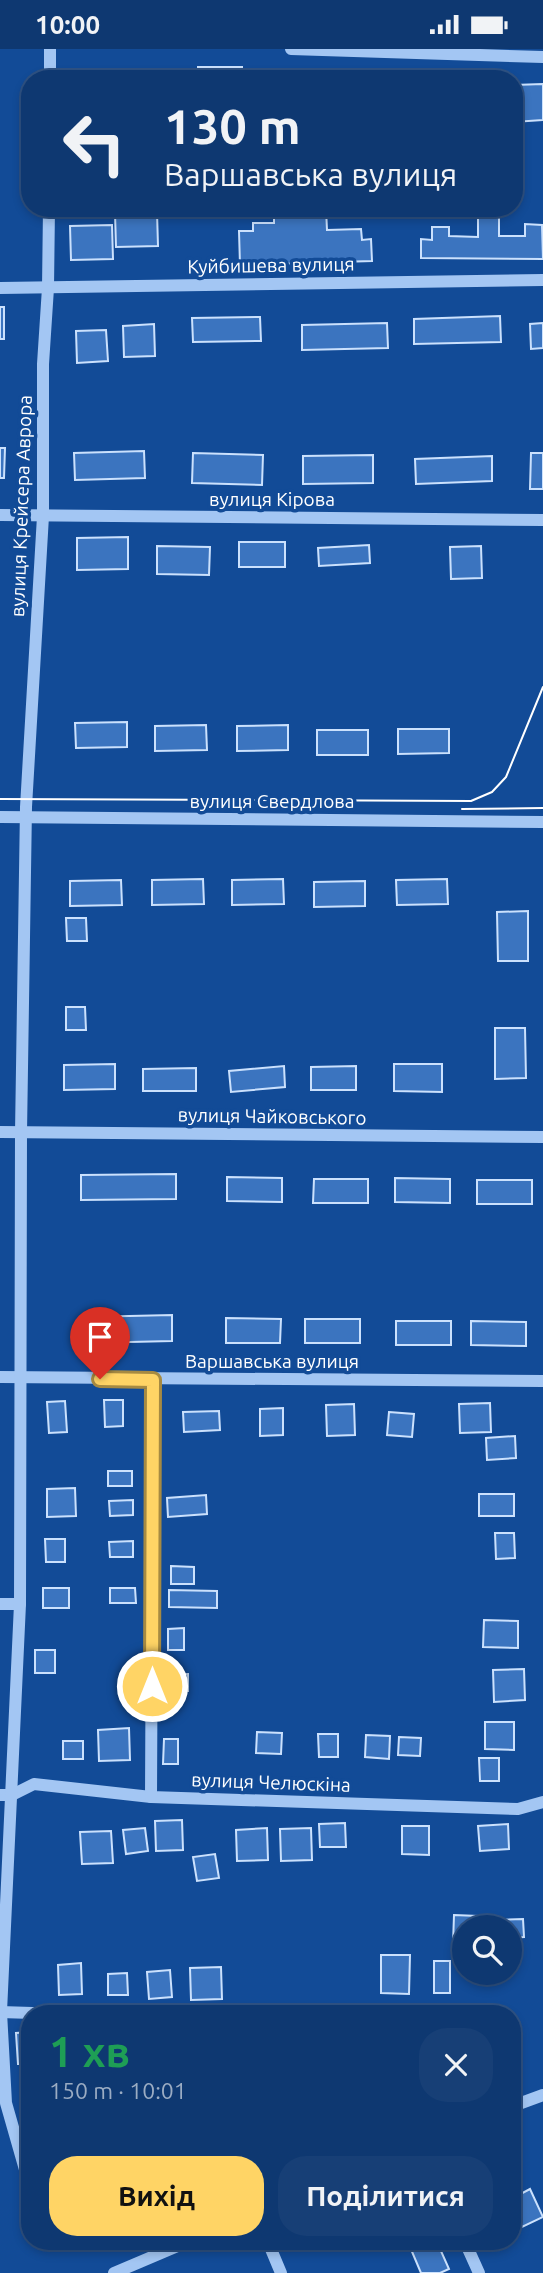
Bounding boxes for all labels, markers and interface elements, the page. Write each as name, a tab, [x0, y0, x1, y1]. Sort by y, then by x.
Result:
text: 10:00	[35, 10, 100, 39]
icon: left	[49, 98, 140, 189]
text: 130 m	[164, 98, 301, 153]
text: Варшавська вулиця	[164, 156, 457, 192]
street label: Куйбишева вулиця	[187, 253, 355, 277]
street label: вулиця Крейсера Аврора	[6, 395, 36, 617]
street label: вулиця Кірова	[209, 488, 335, 510]
street label: вулиця Свердлова	[189, 790, 355, 812]
street label: вулиця Чайковського	[177, 1103, 367, 1129]
pin	[70, 1307, 130, 1379]
icon: arrive	[81, 1318, 119, 1356]
street label: Варшавська вулиця	[185, 1350, 359, 1372]
position arrow	[115, 1649, 189, 1723]
street label: вулиця Челюскіна	[191, 1768, 351, 1796]
map controls	[452, 1915, 522, 1985]
button: search	[452, 1915, 522, 1985]
text: 1 хв	[49, 2028, 130, 2075]
button: close	[419, 2028, 493, 2102]
text: 150 m · 10:01	[49, 2078, 187, 2103]
button: Вихід	[49, 2156, 264, 2236]
button: Поділитися	[278, 2156, 493, 2236]

